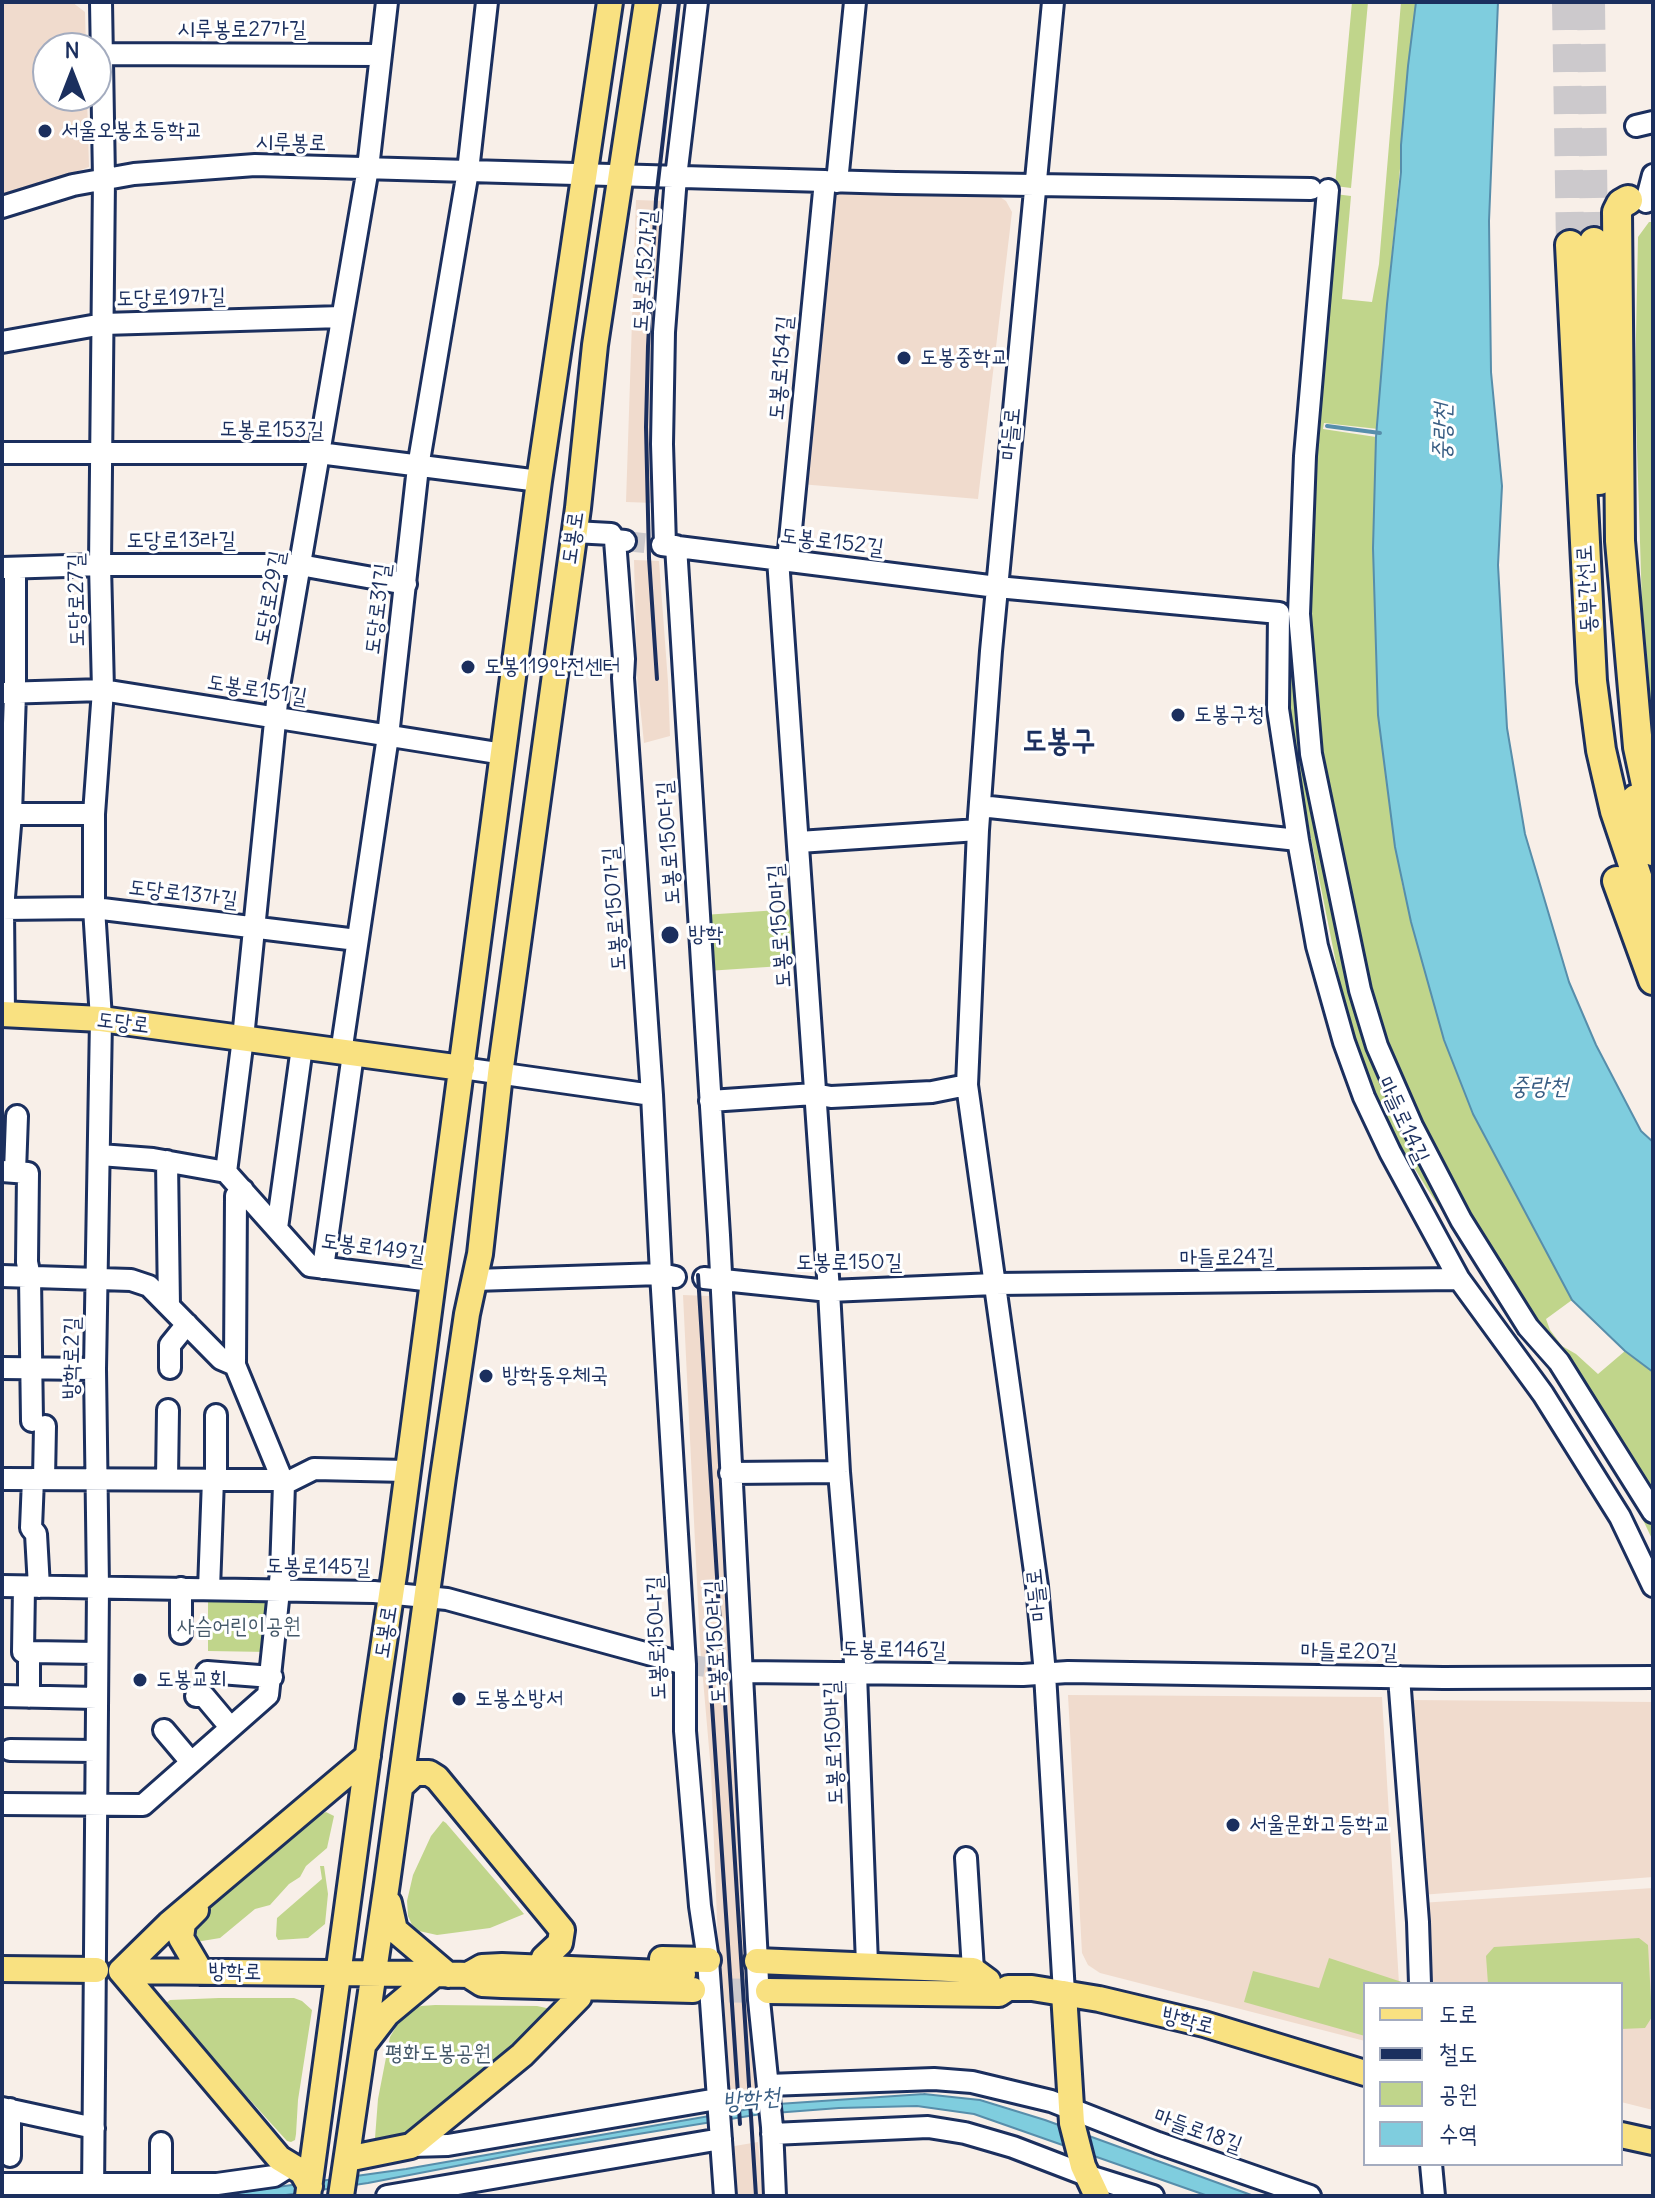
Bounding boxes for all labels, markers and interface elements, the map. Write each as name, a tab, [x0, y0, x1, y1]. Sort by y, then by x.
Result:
street label: 시루봉로27가길	[177, 17, 307, 43]
north arrow	[32, 32, 112, 112]
text: N	[64, 36, 80, 64]
place label: 서울오봉초등학교	[61, 118, 203, 144]
marker: 서울오봉초등학교	[36, 122, 54, 140]
street label: 시루봉로	[255, 129, 327, 157]
street label: 도봉로152가길	[628, 209, 662, 333]
street label: 도당로19가길	[116, 284, 226, 312]
street label: 도봉로154길	[763, 315, 799, 421]
place label: 도봉중학교	[920, 345, 1009, 371]
marker: 도봉중학교	[895, 349, 913, 367]
water label: 중랑천	[1428, 403, 1458, 461]
street label: 마들로	[996, 406, 1026, 462]
street label: 도봉로153길	[219, 416, 325, 444]
street label: 도봉로	[556, 510, 590, 566]
street label: 도봉로152길	[779, 523, 885, 561]
street label: 도당로13라길	[126, 528, 236, 554]
street label: 동부간선로	[1572, 544, 1602, 634]
street label: 도당로29길	[249, 549, 291, 647]
street label: 도당로27길	[63, 553, 91, 647]
street label: 도당로31길	[359, 562, 397, 656]
place label: 도봉119안전센터	[484, 654, 620, 680]
marker: 도봉119안전센터	[459, 658, 477, 676]
street label: 도봉로151길	[205, 669, 309, 711]
place label: 도봉구청	[1194, 702, 1265, 728]
marker: 도봉구청	[1169, 706, 1187, 724]
district label: 도봉구	[1023, 723, 1095, 759]
street label: 도봉로150다길	[651, 780, 687, 906]
street label: 도봉로150가길	[597, 846, 633, 972]
street label: 도봉로150마길	[762, 863, 798, 989]
street label: 도당로13가길	[127, 874, 239, 914]
place label: 방학	[688, 922, 723, 948]
marker: 방학	[659, 924, 681, 946]
street label: 도당로	[95, 1007, 151, 1039]
street label: 마들로14길	[1372, 1073, 1434, 1167]
water label: 중랑천	[1510, 1073, 1568, 1101]
street label: 도봉로149길	[319, 1228, 427, 1268]
street label: 마들로24길	[1179, 1244, 1275, 1272]
street label: 도봉로150길	[796, 1250, 902, 1276]
street label: 방학로2길	[58, 1316, 86, 1400]
place label: 방학동우체국	[502, 1363, 608, 1389]
marker: 방학동우체국	[477, 1367, 495, 1385]
street label: 도봉로145길	[265, 1553, 371, 1581]
street label: 마들로	[1021, 1567, 1053, 1623]
street label: 도봉로150나길	[642, 1575, 672, 1701]
street label: 도봉로150라길	[700, 1579, 732, 1705]
street label: 도봉로	[369, 1604, 403, 1660]
park label: 사슴어린이공원	[177, 1614, 301, 1640]
street label: 도봉로146길	[841, 1636, 947, 1664]
street label: 마들로20길	[1300, 1638, 1398, 1666]
place label: 도봉교회	[156, 1667, 227, 1693]
marker: 도봉교회	[131, 1671, 149, 1689]
street label: 도봉로150바길	[819, 1680, 849, 1806]
place label: 도봉소방서	[475, 1686, 564, 1712]
marker: 도봉소방서	[450, 1690, 468, 1708]
place label: 서울문화고등학교	[1249, 1812, 1391, 1838]
marker: 서울문화고등학교	[1224, 1816, 1242, 1834]
street label: 방학로	[208, 1958, 262, 1986]
legend	[1363, 1982, 1623, 2166]
text: 도로	[1439, 1998, 1478, 2028]
street label: 방학로	[1159, 2002, 1217, 2040]
text: 철도	[1439, 2038, 1478, 2068]
park label: 평화도봉공원	[385, 2041, 491, 2067]
text: 공원	[1439, 2078, 1478, 2108]
water label: 방학천	[721, 2083, 781, 2117]
street label: 마들로18길	[1150, 2103, 1246, 2159]
text: 수역	[1439, 2118, 1478, 2148]

